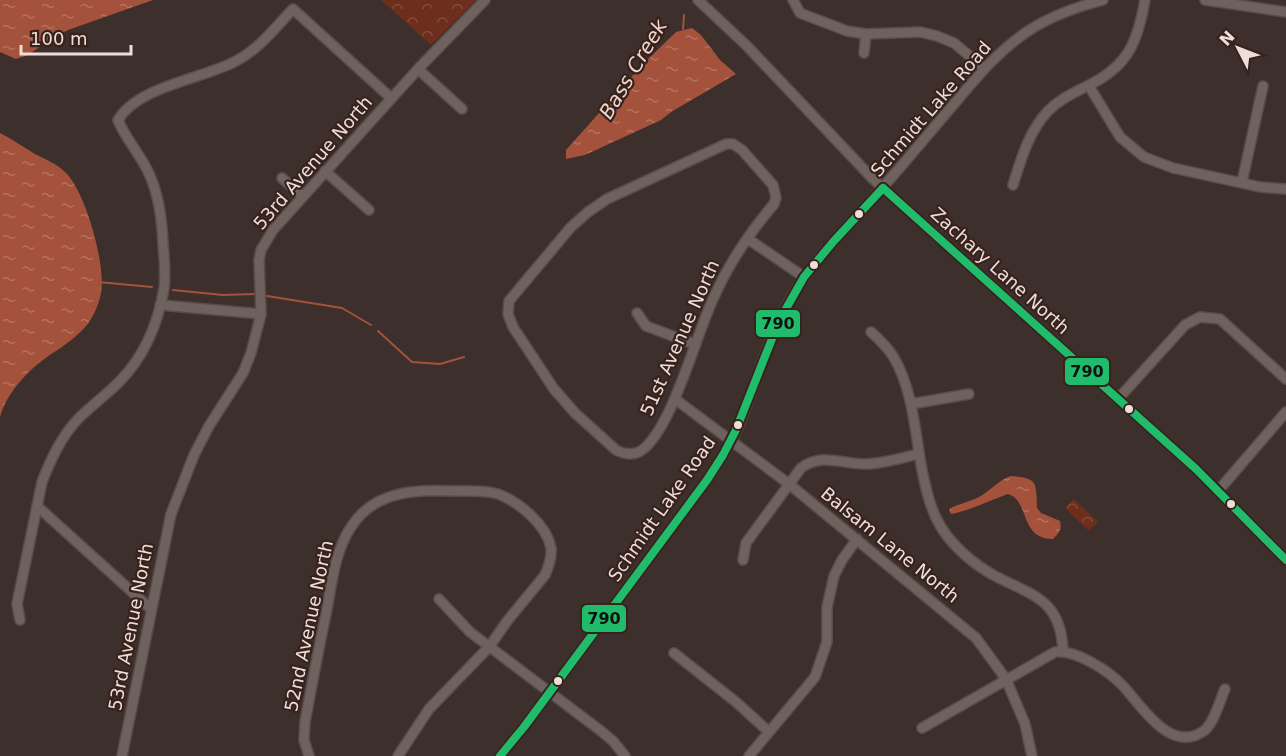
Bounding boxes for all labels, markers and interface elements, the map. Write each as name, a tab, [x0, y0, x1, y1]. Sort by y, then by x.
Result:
water label: Bass Creek	[594, 14, 673, 123]
scale bar	[21, 18, 130, 56]
north arrow	[1208, 18, 1268, 78]
text: N	[1216, 27, 1239, 50]
text: 100 m	[30, 28, 88, 49]
street label: Schmidt Lake Road	[866, 37, 995, 181]
street label: 53rd Avenue North	[249, 92, 376, 234]
street label: Zachary Lane North	[927, 203, 1074, 338]
unlabelled marker	[853, 208, 865, 220]
street label: 51st Avenue North	[636, 257, 723, 419]
unlabelled marker	[808, 259, 820, 271]
line badge: 790	[755, 309, 801, 338]
text: 790	[761, 314, 795, 333]
line badge: 790	[1064, 357, 1110, 386]
text: 790	[1070, 362, 1104, 381]
unlabelled marker	[1123, 403, 1135, 415]
unlabelled marker	[732, 419, 744, 431]
street label: Schmidt Lake Road	[604, 432, 720, 585]
street label: Balsam Lane North	[817, 482, 964, 607]
unlabelled marker	[1225, 498, 1237, 510]
street label: 52nd Avenue North	[280, 538, 337, 713]
street label: 53rd Avenue North	[104, 541, 157, 712]
line badge: 790	[581, 604, 627, 633]
text: 790	[587, 609, 621, 628]
unlabelled marker	[552, 675, 564, 687]

